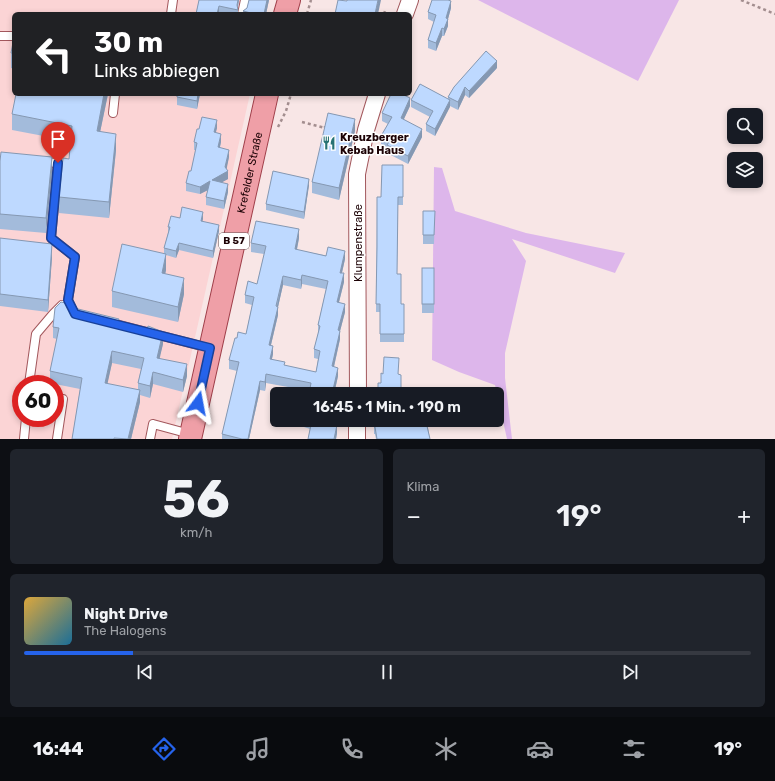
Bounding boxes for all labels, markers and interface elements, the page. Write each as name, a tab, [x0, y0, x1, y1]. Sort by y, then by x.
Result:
text: 30 m	[94, 26, 163, 59]
icon: left	[28, 28, 80, 80]
text: Links abbiegen	[94, 60, 220, 82]
map controls	[727, 108, 763, 188]
button: search	[727, 108, 763, 144]
pin	[41, 122, 75, 163]
icon: arrive	[47, 128, 69, 150]
street label: Krefelder Straße	[234, 131, 265, 215]
place label: Kreuzberger Kebab Haus	[340, 131, 409, 157]
restaurant icon: Kreuzberger Kebab Haus	[321, 135, 337, 151]
button: layers	[727, 152, 763, 188]
street label: Klumpenstraße	[352, 204, 365, 282]
road number: B 57	[219, 233, 249, 249]
speed limit sign: 60	[12, 375, 64, 427]
position arrow	[177, 382, 219, 424]
text: 16:45 · 1 Min. · 190 m	[313, 398, 461, 416]
text: 56	[163, 468, 230, 530]
text: Klima	[407, 479, 439, 494]
text: 19°	[556, 498, 602, 534]
text: −	[407, 503, 421, 530]
text: +	[737, 503, 751, 530]
text: km/h	[180, 525, 212, 540]
text: Night Drive	[84, 605, 168, 623]
text: The Halogens	[84, 623, 166, 638]
icon: previous	[134, 661, 156, 683]
icon: pause	[376, 661, 398, 683]
icon: next	[619, 661, 641, 683]
icon: directions	[150, 735, 178, 763]
icon: music	[244, 735, 272, 763]
icon: phone	[338, 735, 366, 763]
icon: climate	[432, 735, 460, 763]
icon: car	[526, 735, 554, 763]
icon: filters	[620, 735, 648, 763]
text: 16:44	[33, 738, 84, 760]
text: 19°	[714, 738, 742, 760]

